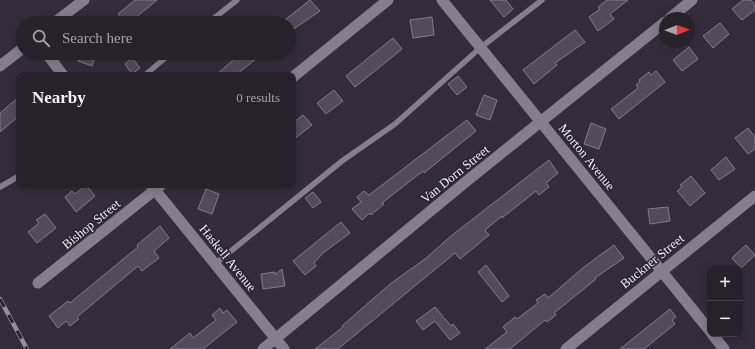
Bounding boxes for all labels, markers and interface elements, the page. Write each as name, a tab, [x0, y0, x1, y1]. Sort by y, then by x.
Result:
north arrow	[659, 12, 695, 48]
search box	[16, 16, 296, 60]
icon: search	[30, 27, 52, 49]
text: Search here	[62, 30, 132, 46]
text: Nearby	[32, 88, 86, 107]
text: 0 results	[236, 90, 280, 105]
street label: Morton Avenue	[556, 121, 618, 193]
street label: Van Dorn Street	[418, 142, 493, 206]
street label: Bishop Street	[59, 196, 123, 252]
street label: Haskell Avenue	[196, 222, 260, 295]
street label: Buckner Street	[617, 231, 687, 291]
map controls	[707, 265, 743, 337]
button: +	[707, 265, 743, 301]
button: −	[707, 301, 743, 337]

